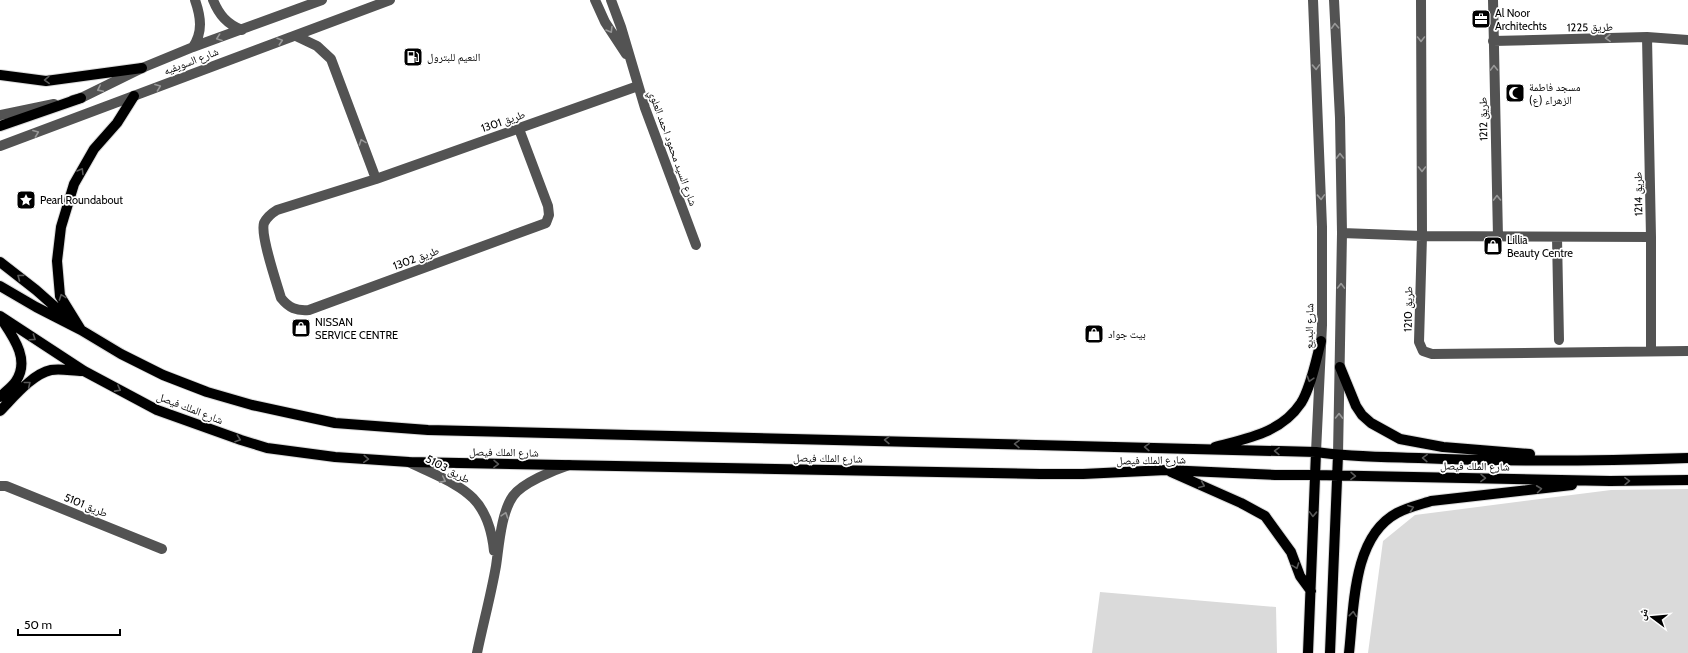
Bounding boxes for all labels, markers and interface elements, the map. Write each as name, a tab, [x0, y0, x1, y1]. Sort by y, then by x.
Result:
place label: Al Noor Architechts	[1495, 6, 1547, 33]
office icon: Al Noor Architechts	[1470, 8, 1492, 30]
street label: طريق 1225	[1567, 20, 1613, 34]
one-way arrow	[1331, 23, 1339, 29]
one-way arrow	[606, 26, 613, 33]
one-way arrow	[216, 33, 223, 41]
one-way arrow	[1605, 34, 1611, 42]
one-way arrow	[1417, 36, 1425, 42]
one-way arrow	[276, 37, 283, 46]
street label: شارع السويفيه	[162, 44, 220, 78]
fuel station icon: النعيم للبترول	[402, 46, 424, 68]
place label: النعيم للبترول	[427, 50, 480, 65]
one-way arrow	[1311, 64, 1320, 70]
one-way arrow	[1490, 65, 1498, 71]
one-way arrow	[44, 76, 50, 85]
place label: مسجد فاطمة الزهراء (ع)	[1529, 80, 1581, 107]
mosque icon: مسجد فاطمة الزهراء (ع)	[1504, 82, 1526, 104]
one-way arrow	[155, 83, 162, 91]
one-way arrow	[97, 84, 104, 92]
street label: شارع السيد محمود احمد العلوي	[644, 88, 700, 208]
street label: طريق 1212	[1476, 97, 1490, 141]
street label: طريق 1301	[479, 107, 527, 135]
one-way arrow	[33, 129, 40, 137]
one-way arrow	[359, 139, 367, 146]
one-way arrow	[1336, 153, 1344, 159]
one-way arrow	[1418, 166, 1426, 172]
one-way arrow	[76, 168, 84, 175]
street label: طريق 1214	[1631, 172, 1645, 216]
place icon: Pearl Roundabout	[15, 189, 37, 211]
place label: Pearl Roundabout	[40, 193, 123, 207]
one-way arrow	[1317, 194, 1325, 200]
one-way arrow	[1493, 195, 1501, 201]
place label: Lillia Beauty Centre	[1507, 233, 1573, 260]
shop icon: Lillia Beauty Centre	[1482, 235, 1504, 257]
street label: طريق 1302	[391, 243, 441, 273]
one-way arrow	[17, 275, 24, 282]
one-way arrow	[1337, 283, 1345, 289]
street label: طريق 1210	[1401, 286, 1415, 332]
one-way arrow	[58, 293, 66, 300]
street label: شارع البديع	[1302, 303, 1316, 349]
place label: NISSAN SERVICE CENTRE	[315, 315, 398, 342]
shop icon: NISSAN SERVICE CENTRE	[290, 317, 312, 339]
shop icon: بيت جواد	[1083, 323, 1105, 345]
place label: بيت جواد	[1108, 327, 1146, 341]
one-way arrow	[28, 333, 35, 340]
one-way arrow	[1306, 375, 1315, 382]
one-way arrow	[23, 382, 31, 389]
one-way arrow	[114, 385, 121, 392]
street label: شارع الملك فيصل	[155, 389, 225, 427]
one-way arrow	[1335, 413, 1343, 419]
one-way arrow	[234, 434, 241, 443]
one-way arrow	[884, 436, 890, 444]
one-way arrow	[1014, 439, 1020, 448]
one-way arrow	[1144, 443, 1150, 452]
street label: شارع الملك فيصل	[469, 444, 539, 460]
one-way arrow	[1274, 447, 1280, 455]
street label: شارع الملك فيصل	[793, 450, 863, 466]
street label: طريق 5103	[423, 452, 473, 486]
street label: شارع الملك فيصل	[1116, 452, 1186, 468]
one-way arrow	[363, 454, 369, 463]
one-way arrow	[1422, 454, 1428, 463]
street label: شارع الملك فيصل	[1440, 458, 1510, 474]
one-way arrow	[493, 460, 499, 468]
one-way arrow	[1350, 472, 1356, 481]
one-way arrow	[1480, 474, 1486, 483]
one-way arrow	[439, 475, 447, 482]
one-way arrow	[1624, 476, 1630, 485]
one-way arrow	[1198, 481, 1205, 489]
one-way arrow	[1536, 485, 1542, 494]
street label: طريق 5101	[62, 490, 110, 520]
one-way arrow	[1407, 504, 1414, 512]
one-way arrow	[1309, 511, 1317, 517]
one-way arrow	[501, 512, 509, 519]
one-way arrow	[1292, 563, 1300, 570]
north arrow	[1632, 597, 1672, 637]
text: ش	[1634, 606, 1652, 622]
scale bar	[18, 611, 120, 637]
one-way arrow	[1348, 611, 1357, 617]
text: 50 m	[24, 617, 52, 632]

